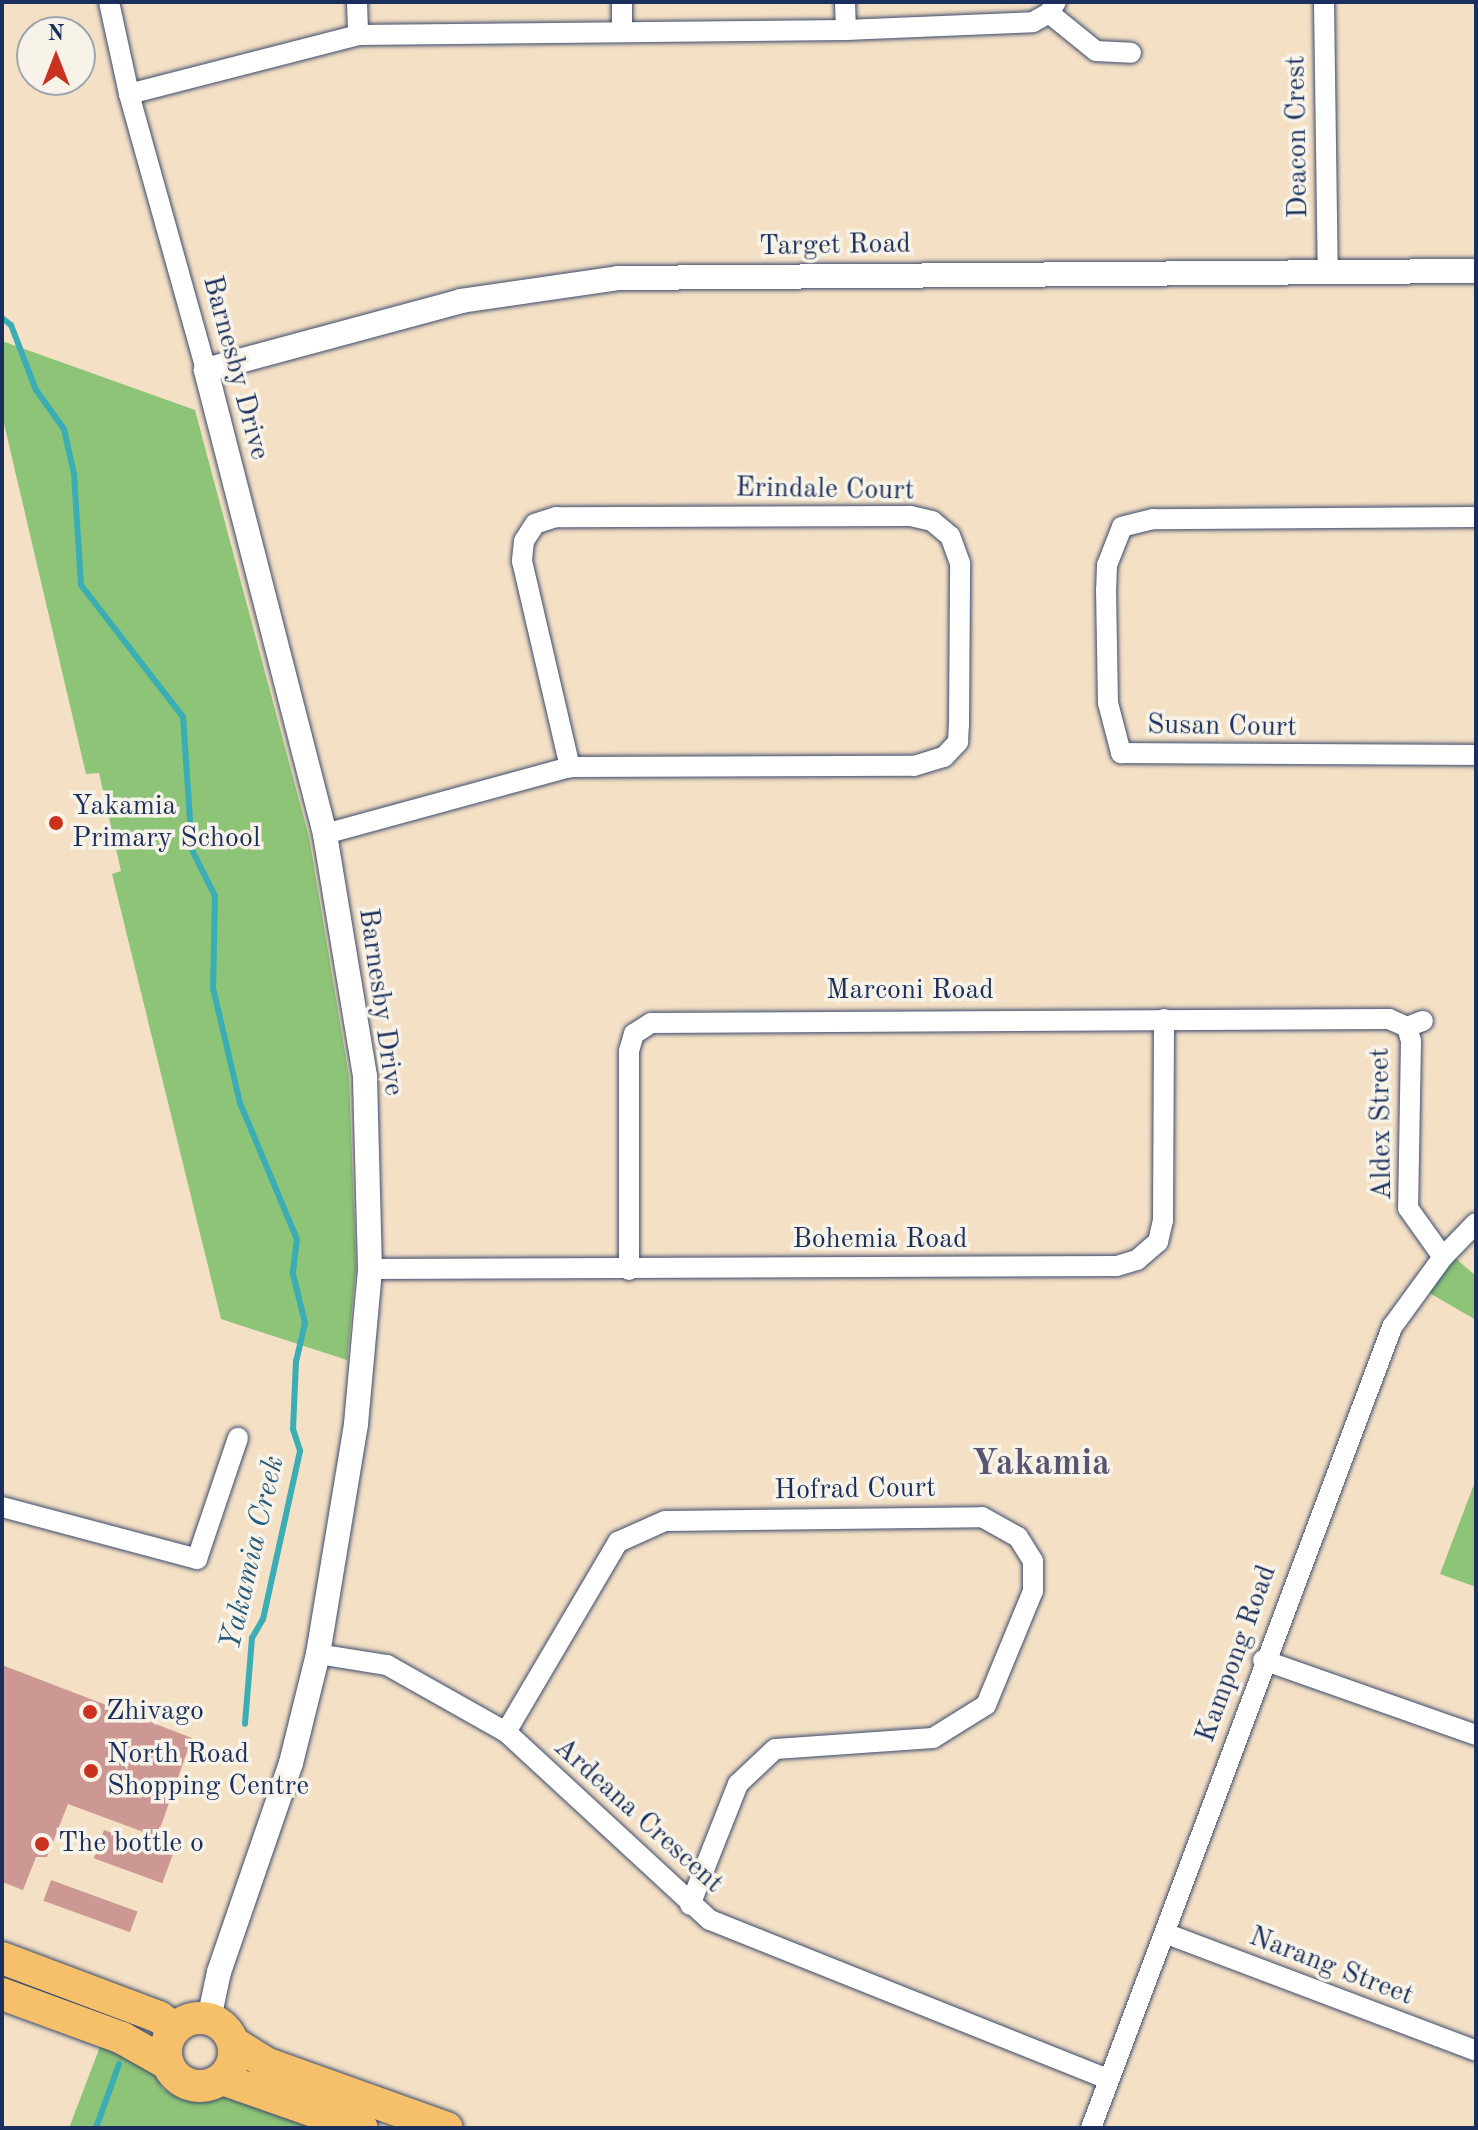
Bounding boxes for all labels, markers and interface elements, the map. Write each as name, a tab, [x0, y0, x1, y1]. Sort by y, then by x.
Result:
north arrow	[16, 16, 96, 96]
text: N	[48, 23, 64, 45]
street label: Deacon Crest	[1280, 55, 1316, 219]
street label: Target Road	[759, 228, 911, 264]
street label: Barnesby Drive	[194, 272, 276, 464]
street label: Erindale Court	[735, 472, 915, 508]
street label: Susan Court	[1147, 709, 1297, 745]
place label: Yakamia Primary School	[72, 790, 260, 856]
marker: Yakamia Primary School	[47, 814, 65, 832]
street label: Barnesby Drive	[350, 906, 410, 1098]
street label: Marconi Road	[826, 974, 994, 1008]
street label: Aldex Street	[1364, 1047, 1400, 1201]
street label: Bohemia Road	[792, 1223, 968, 1257]
district label: Yakamia	[972, 1444, 1110, 1488]
water label: Yakamia Creek	[213, 1453, 293, 1653]
street label: Hofrad Court	[774, 1472, 936, 1508]
street label: Kampong Road	[1189, 1561, 1285, 1747]
place label: Zhivago	[106, 1695, 204, 1729]
marker: Zhivago	[81, 1703, 99, 1721]
street label: Ardeana Crescent	[546, 1731, 730, 1901]
place label: North Road Shopping Centre	[107, 1738, 309, 1804]
marker: North Road Shopping Centre	[82, 1762, 100, 1780]
place label: The bottle o	[58, 1827, 204, 1861]
marker: The bottle o	[33, 1835, 51, 1853]
street label: Narang Street	[1244, 1920, 1418, 2014]

